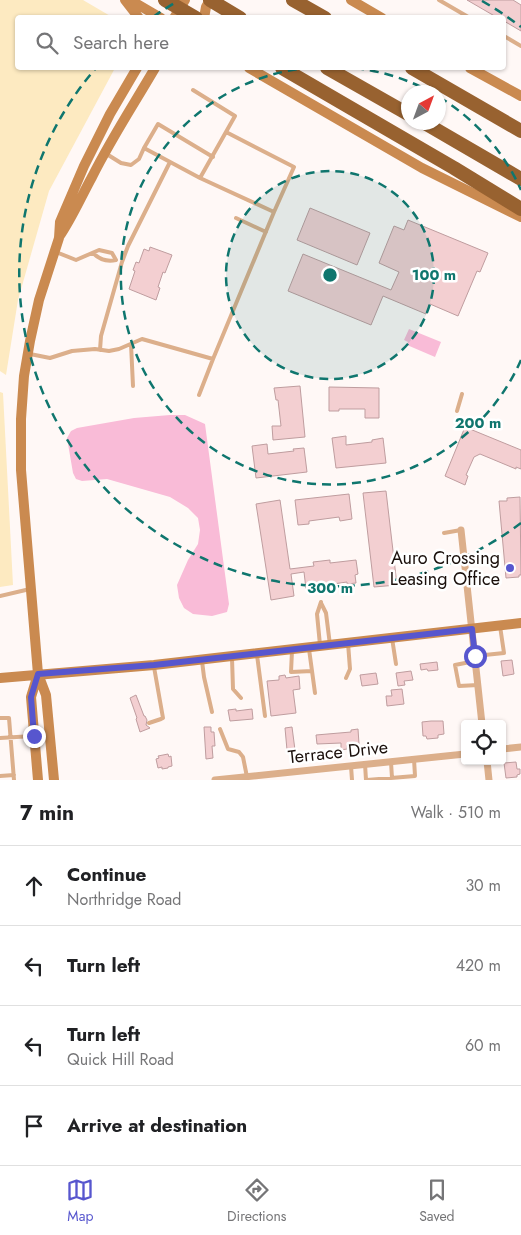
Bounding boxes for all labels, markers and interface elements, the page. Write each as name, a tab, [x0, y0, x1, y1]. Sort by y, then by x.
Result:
search box	[15, 15, 506, 70]
icon: search	[33, 29, 61, 57]
text: Search here	[73, 29, 169, 56]
north arrow	[401, 85, 446, 130]
text: 100 m	[412, 264, 456, 286]
centre of rings	[321, 266, 339, 284]
text: 200 m	[455, 412, 501, 434]
place label: Auro Crossing Leasing Office	[390, 545, 500, 592]
marker: Auro Crossing Leasing Office	[504, 562, 516, 574]
text: 300 m	[307, 577, 353, 599]
route start	[464, 645, 487, 668]
map controls	[461, 720, 506, 765]
button: locate	[461, 720, 506, 765]
route end	[23, 725, 46, 748]
street label: Terrace Drive	[287, 734, 389, 770]
text: 7 min	[20, 798, 74, 828]
text: Walk · 510 m	[411, 801, 501, 824]
text: Continue	[67, 861, 146, 888]
icon: ahead	[20, 872, 48, 900]
text: 30 m	[465, 874, 501, 897]
text: Northridge Road	[67, 888, 181, 911]
icon: left	[20, 952, 48, 980]
text: Turn left	[67, 952, 140, 979]
text: 420 m	[456, 954, 501, 977]
text: Turn left	[67, 1021, 140, 1048]
icon: left	[20, 1032, 48, 1060]
text: 60 m	[465, 1034, 501, 1057]
text: Quick Hill Road	[67, 1048, 174, 1071]
icon: arrive	[20, 1112, 48, 1140]
text: Arrive at destination	[67, 1112, 247, 1139]
tab: Map	[66, 1176, 94, 1226]
tab: Directions	[227, 1176, 286, 1226]
tab: Saved	[419, 1176, 455, 1226]

